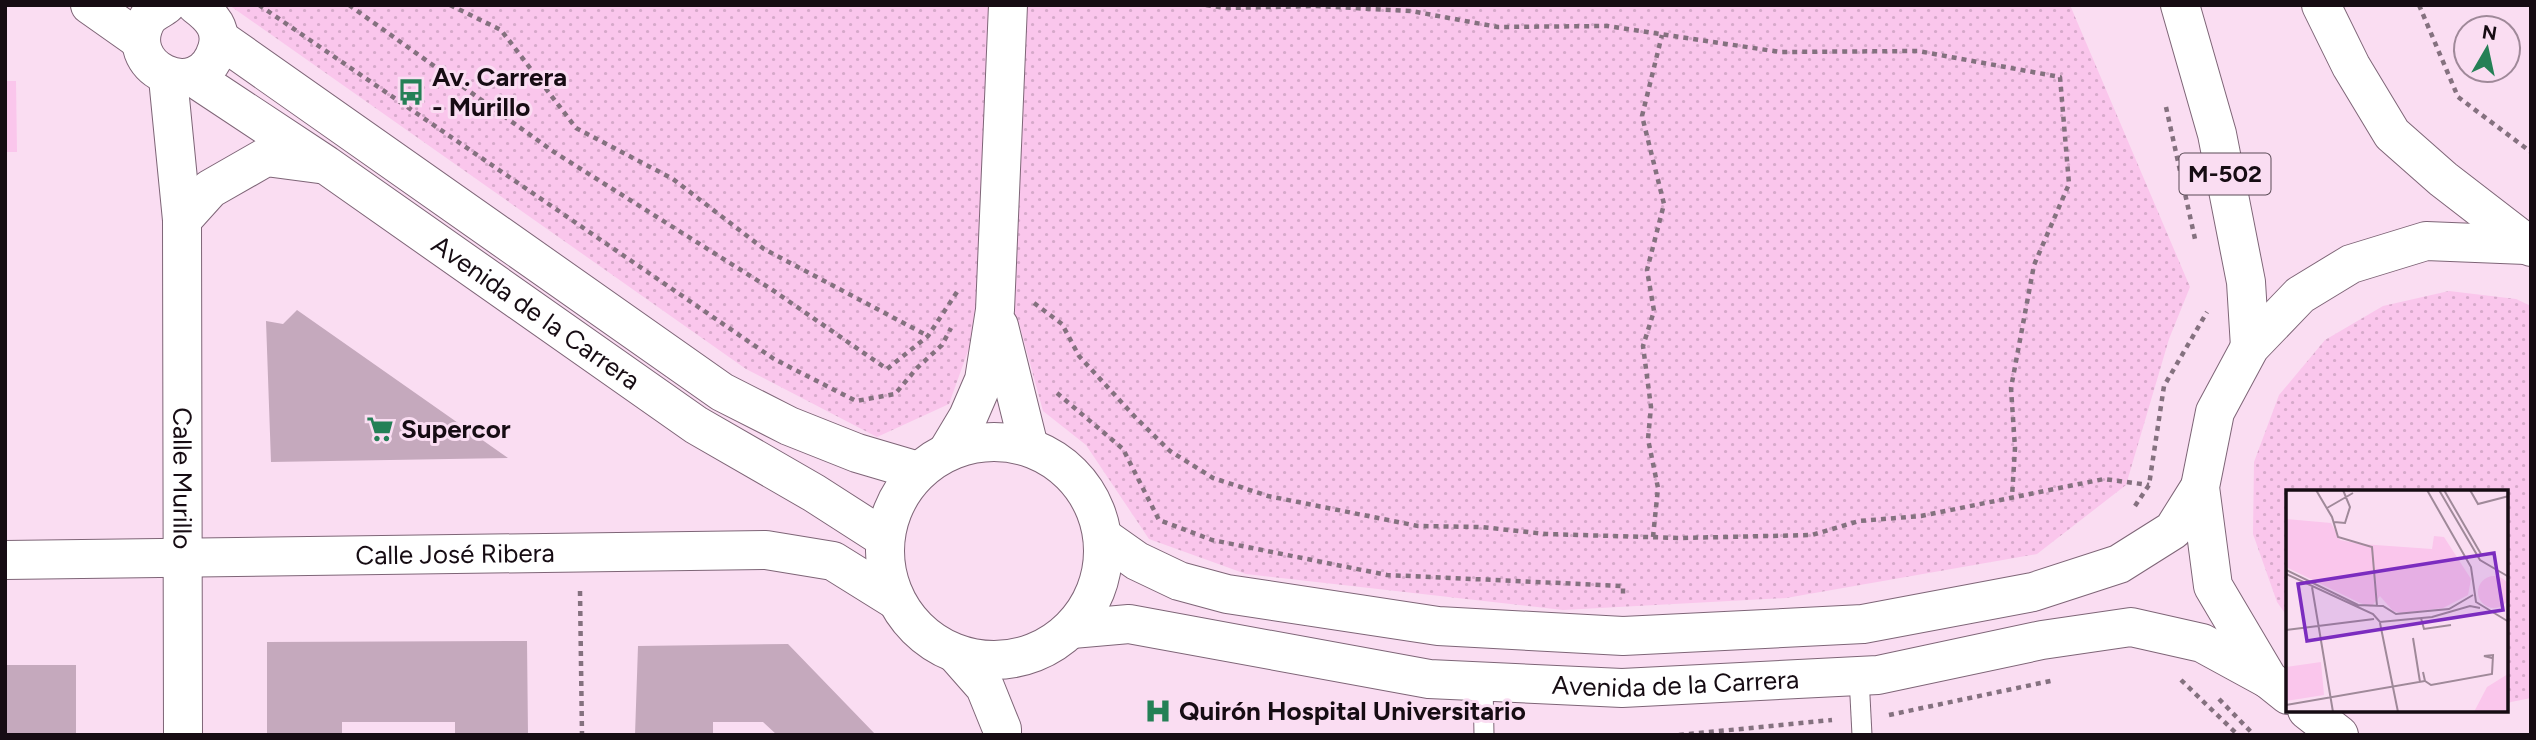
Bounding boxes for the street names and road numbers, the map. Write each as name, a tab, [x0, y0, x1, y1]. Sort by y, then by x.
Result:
road number: M-502	[2180, 154, 2270, 194]
street label: Avenida de la Carrera	[425, 228, 646, 397]
street label: Calle Murillo	[166, 407, 199, 549]
street label: Calle José Ribera	[355, 537, 555, 571]
street label: Avenida de la Carrera	[1551, 663, 1800, 704]

